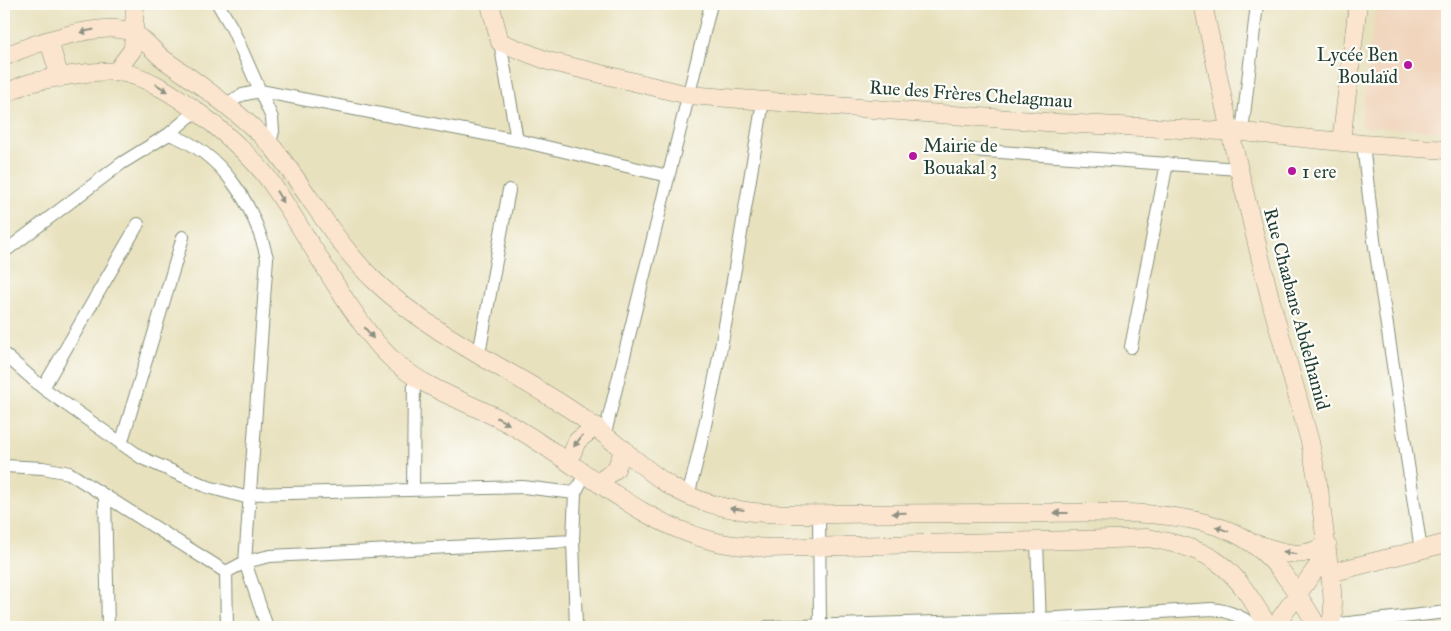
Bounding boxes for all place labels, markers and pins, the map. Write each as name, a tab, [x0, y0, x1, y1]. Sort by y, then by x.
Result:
place label: Lycée Ben Boulaïd	[1317, 43, 1398, 88]
marker: Lycée Ben Boulaïd	[1402, 59, 1414, 71]
place label: Mairie de Bouakal 3	[923, 134, 998, 179]
marker: Mairie de Bouakal 3	[907, 150, 919, 162]
place label: 1 ere	[1302, 160, 1337, 183]
marker: 1 ere	[1286, 165, 1298, 177]

